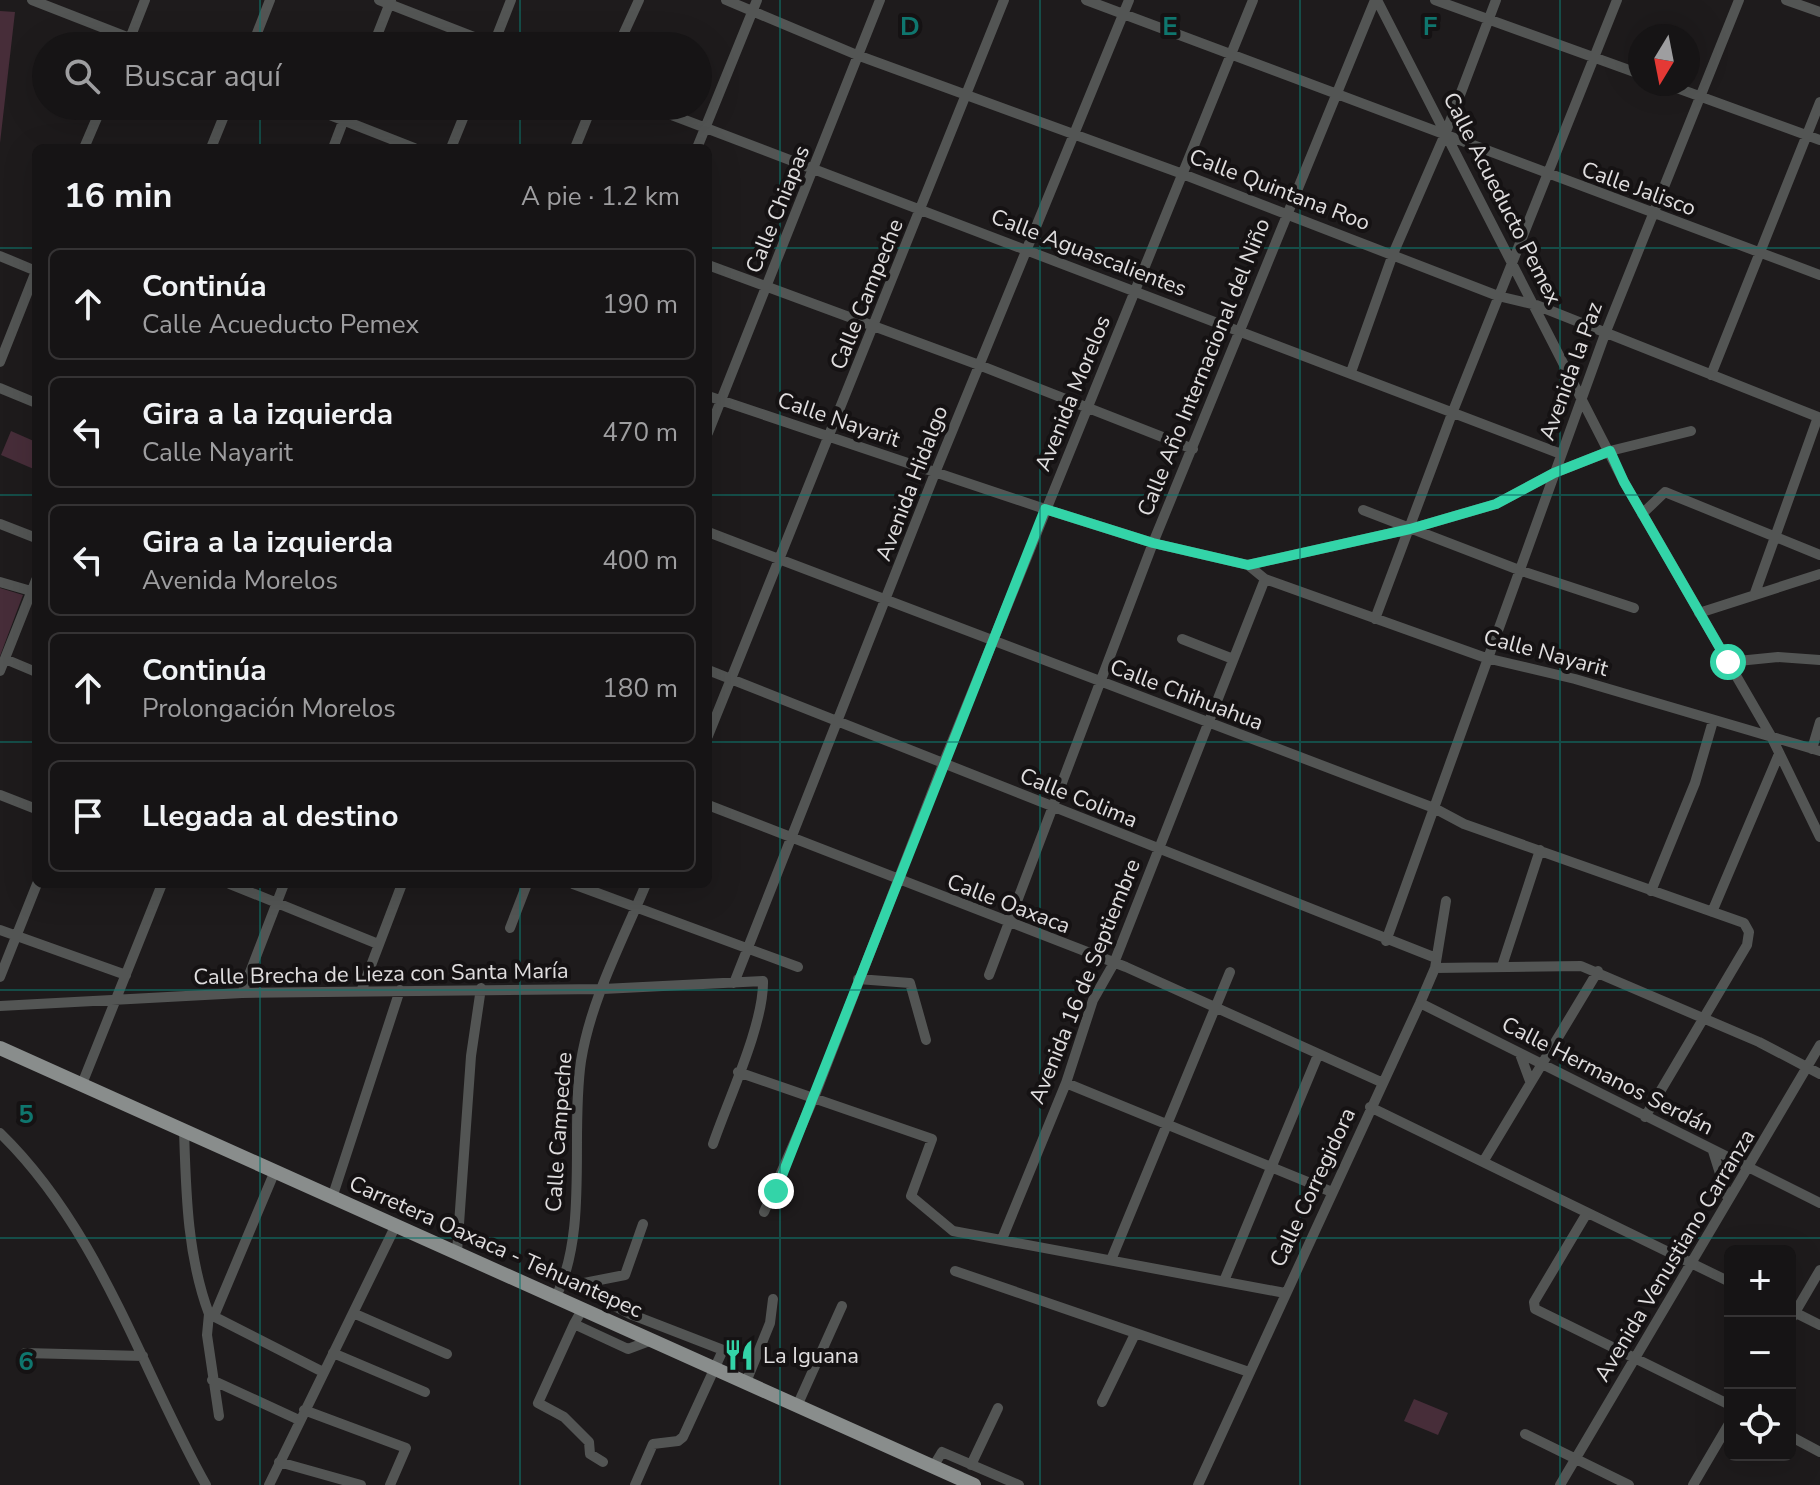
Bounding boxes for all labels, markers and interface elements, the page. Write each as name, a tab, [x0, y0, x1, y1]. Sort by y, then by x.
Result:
text: D	[900, 9, 920, 44]
text: E	[1162, 9, 1178, 44]
text: F	[1423, 9, 1437, 44]
north arrow	[1628, 24, 1700, 96]
search box	[32, 32, 712, 120]
icon: search	[60, 54, 104, 98]
text: Buscar aquí	[124, 56, 281, 97]
street label: Calle Acueducto Pemex	[1436, 87, 1569, 310]
street label: Calle Chiapas	[739, 141, 817, 278]
street label: Calle Quintana Roo	[1185, 142, 1374, 238]
street label: Calle Jalisco	[1577, 154, 1700, 223]
text: 16 min	[64, 173, 172, 219]
text: A pie · 1.2 km	[521, 179, 680, 214]
street label: Calle Aguascalientes	[987, 202, 1191, 304]
street label: Calle Campeche	[823, 214, 911, 374]
street label: Calle Año Internacional del Niño	[1130, 214, 1278, 521]
text: Continúa	[142, 266, 267, 307]
icon: ahead	[66, 282, 110, 326]
text: 190 m	[602, 287, 678, 322]
street label: Avenida la Paz	[1532, 298, 1610, 445]
text: Calle Acueducto Pemex	[142, 307, 419, 342]
street label: Avenida Morelos	[1028, 311, 1118, 476]
street label: Calle Nayarit	[773, 385, 904, 455]
text: Gira a la izquierda	[142, 394, 393, 435]
street label: Avenida Hidalgo	[869, 401, 955, 565]
icon: left	[66, 410, 110, 454]
text: 470 m	[602, 415, 678, 450]
text: Calle Nayarit	[142, 435, 293, 470]
text: Gira a la izquierda	[142, 522, 393, 563]
icon: left	[66, 538, 110, 582]
text: 400 m	[602, 543, 678, 578]
text: Avenida Morelos	[142, 563, 338, 598]
street label: Calle Nayarit	[1480, 622, 1612, 684]
route start	[1710, 644, 1746, 680]
text: Continúa	[142, 650, 267, 691]
street label: Calle Chihuahua	[1106, 652, 1268, 738]
icon: ahead	[66, 666, 110, 710]
text: 180 m	[602, 671, 678, 706]
text: Prolongación Morelos	[142, 691, 396, 726]
street label: Calle Colima	[1015, 761, 1142, 835]
icon: arrive	[66, 794, 110, 838]
text: Llegada al destino	[142, 796, 398, 837]
street label: Avenida 16 de Septiembre	[1022, 854, 1148, 1108]
street label: Calle Oaxaca	[943, 867, 1075, 941]
street label: Calle Brecha de Lieza con Santa María	[193, 956, 569, 992]
street label: Calle Hermanos Serdán	[1496, 1009, 1719, 1142]
street label: Calle Campeche	[538, 1051, 580, 1213]
text: 5	[18, 1097, 34, 1132]
street label: Calle Corregidora	[1263, 1103, 1363, 1272]
street label: Avenida Venustiano Carranza	[1587, 1124, 1762, 1387]
street label: Carretera Oaxaca - Tehuantepec	[344, 1169, 647, 1325]
route end	[758, 1173, 794, 1209]
map controls	[1724, 1245, 1796, 1461]
button: +	[1724, 1245, 1796, 1317]
button: −	[1724, 1317, 1796, 1389]
restaurant icon: La Iguana	[722, 1338, 756, 1372]
place label: La Iguana	[763, 1341, 859, 1371]
text: 6	[18, 1344, 34, 1379]
button: locate	[1724, 1389, 1796, 1461]

